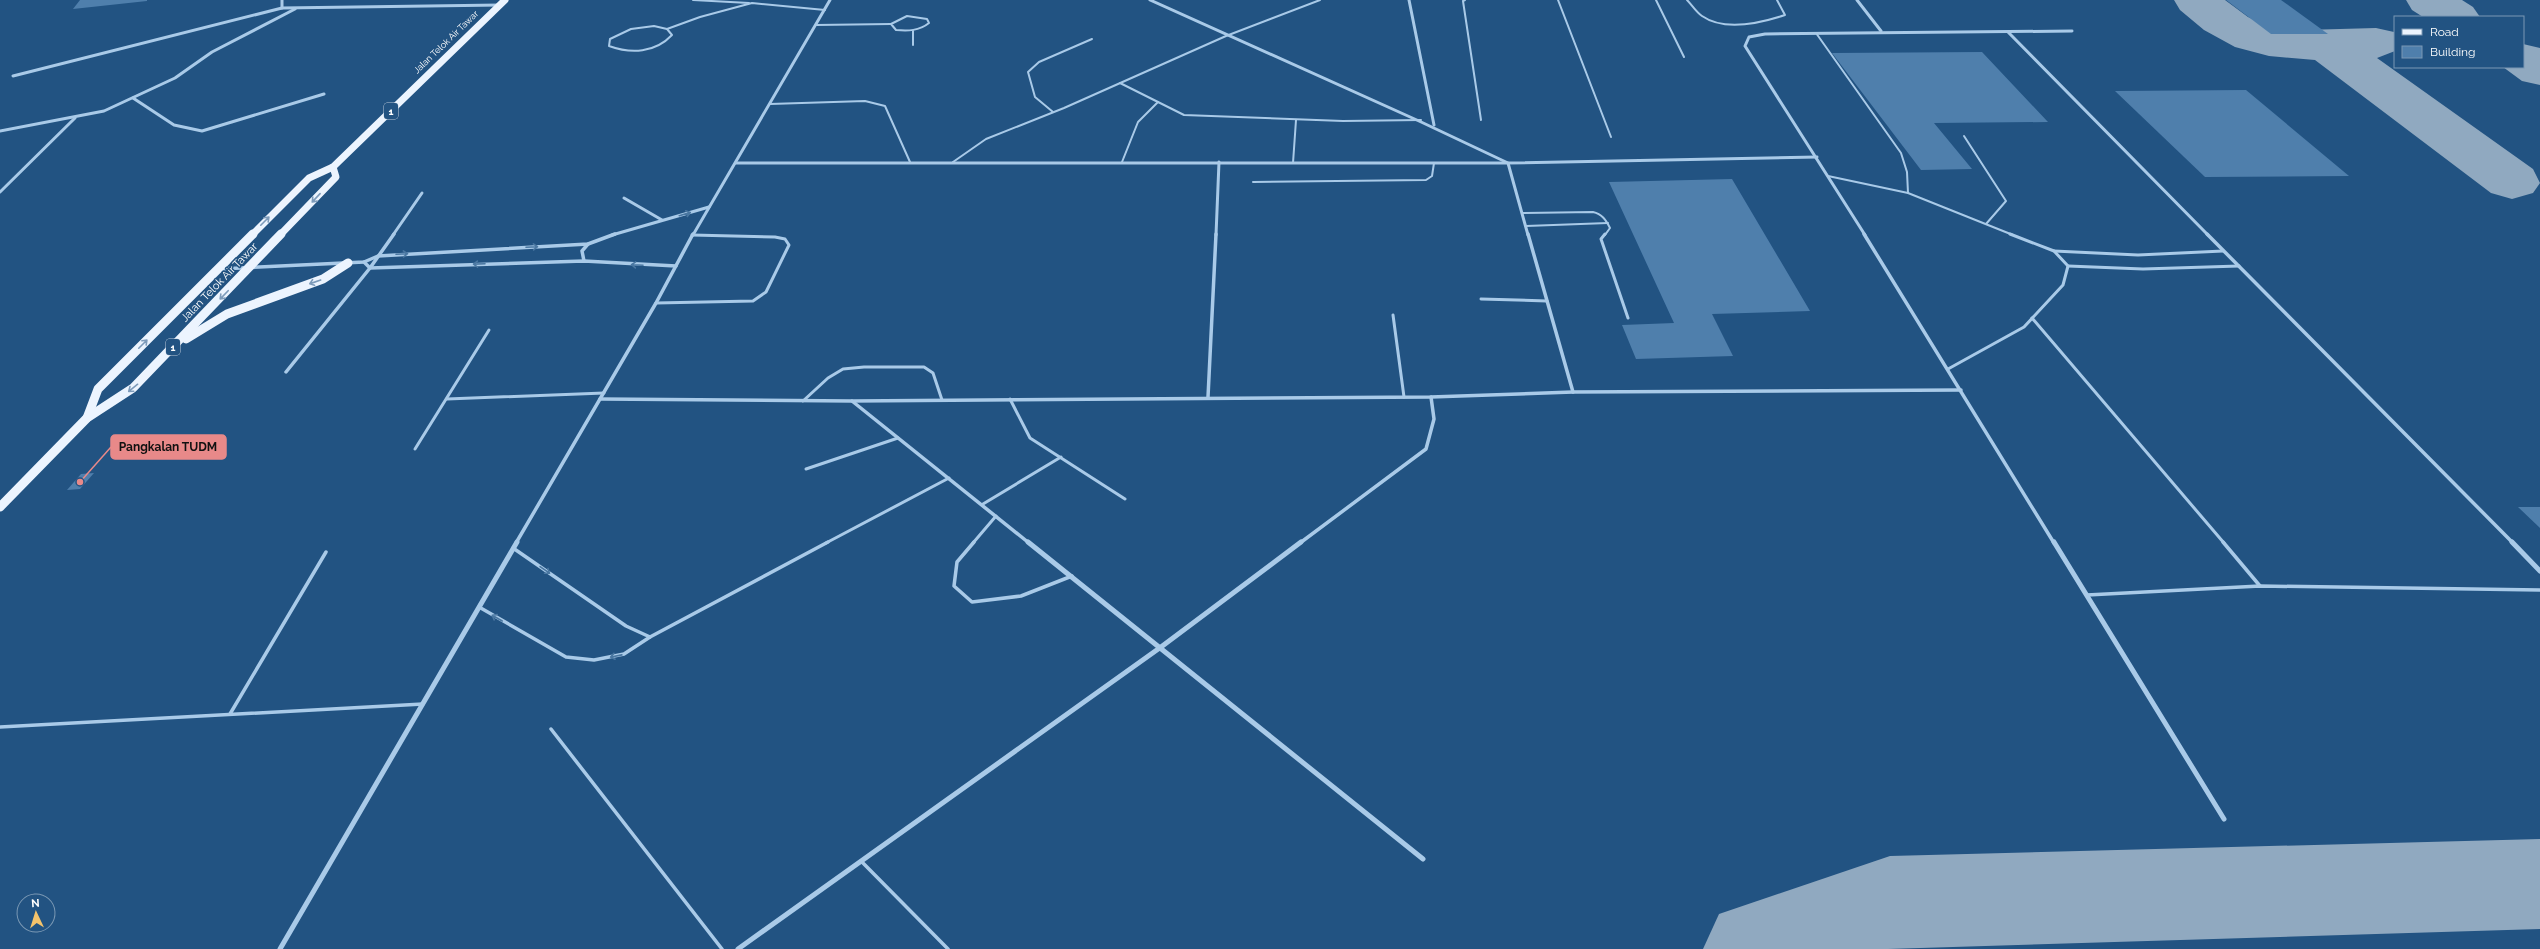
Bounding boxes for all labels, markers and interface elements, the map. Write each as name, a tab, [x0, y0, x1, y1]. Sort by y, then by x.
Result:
street label: Jalan Telok Air Tawar	[412, 8, 481, 75]
legend	[2394, 16, 2524, 68]
text: Road	[2430, 25, 2459, 39]
text: Building	[2430, 45, 2476, 59]
road number: 1	[384, 103, 398, 119]
one-way arrow	[312, 193, 321, 203]
one-way arrow	[678, 210, 691, 217]
one-way arrow	[260, 216, 270, 226]
street label: Jalan Telok Air Tawar	[178, 240, 261, 325]
one-way arrow	[525, 243, 538, 251]
one-way arrow	[395, 251, 408, 258]
one-way arrow	[473, 260, 486, 268]
one-way arrow	[631, 262, 644, 269]
one-way arrow	[309, 279, 322, 286]
one-way arrow	[219, 290, 229, 300]
one-way arrow	[138, 339, 148, 349]
road number: 1	[166, 339, 180, 355]
one-way arrow	[127, 383, 138, 392]
callout: Pangkalan TUDM	[111, 435, 226, 459]
text: Pangkalan TUDM	[119, 440, 217, 454]
one-way arrow	[540, 566, 551, 574]
one-way arrow	[491, 613, 503, 621]
one-way arrow	[610, 652, 623, 660]
north arrow	[16, 893, 56, 933]
text: N	[31, 897, 40, 910]

